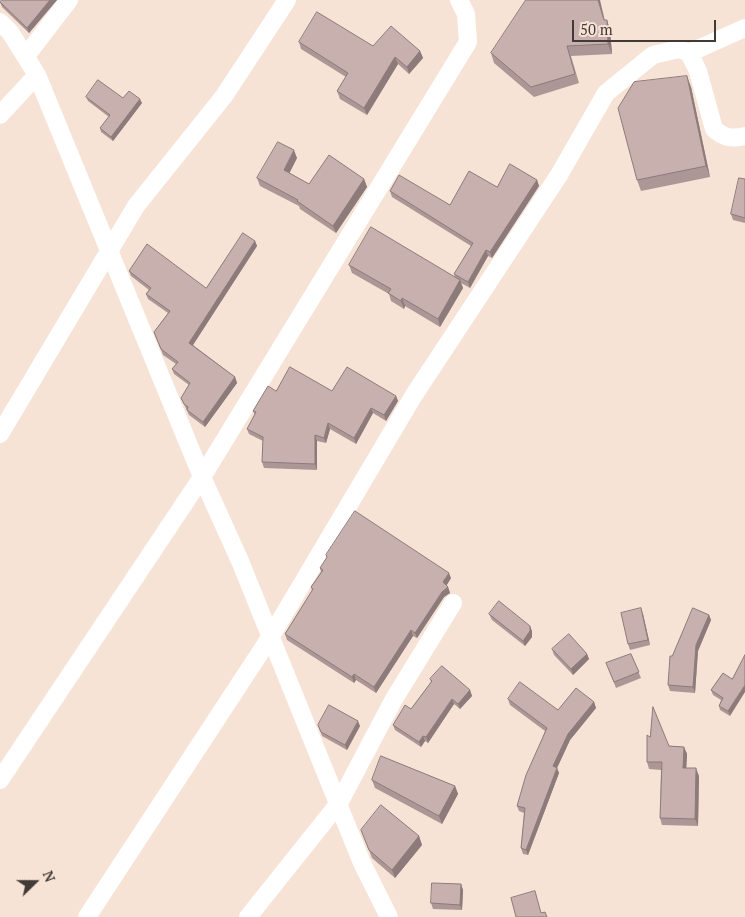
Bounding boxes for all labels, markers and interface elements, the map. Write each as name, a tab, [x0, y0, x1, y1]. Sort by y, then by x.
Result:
scale bar	[575, 10, 719, 42]
text: 50 m	[580, 19, 613, 39]
north arrow	[10, 857, 60, 907]
text: N	[39, 868, 60, 885]

